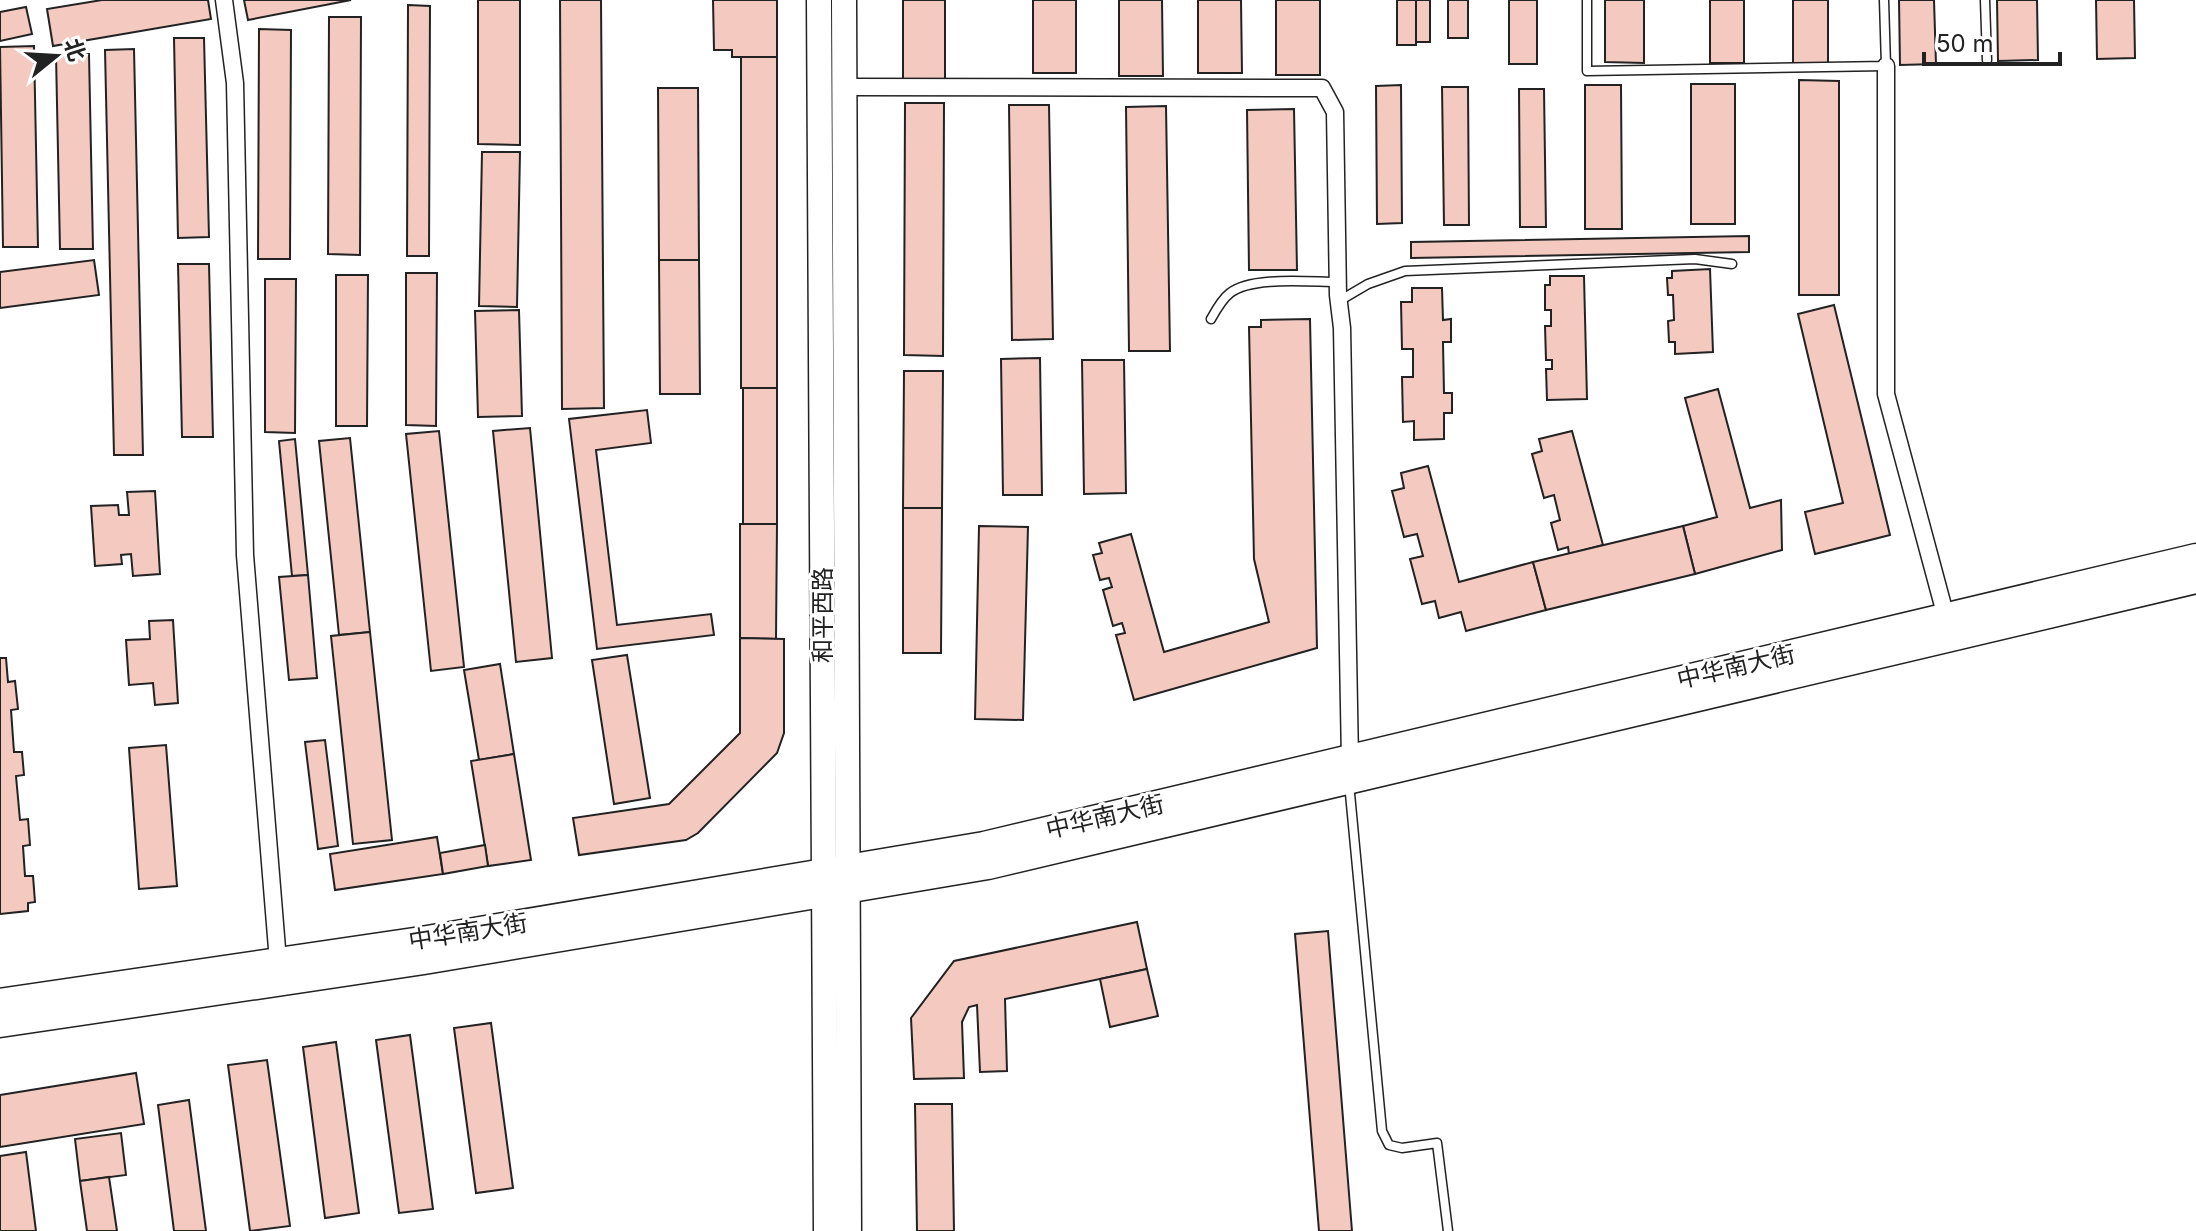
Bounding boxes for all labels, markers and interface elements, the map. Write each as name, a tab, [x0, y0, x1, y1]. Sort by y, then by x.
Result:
north arrow	[16, 16, 96, 96]
scale bar	[1924, 16, 2060, 66]
text: 50 m	[1936, 29, 1994, 58]
text: 北	[59, 35, 91, 64]
street label: 和平西路	[808, 567, 837, 663]
street label: 中华南大街	[1674, 639, 1798, 694]
street label: 中华南大街	[1043, 789, 1167, 844]
street label: 中华南大街	[406, 908, 529, 955]

